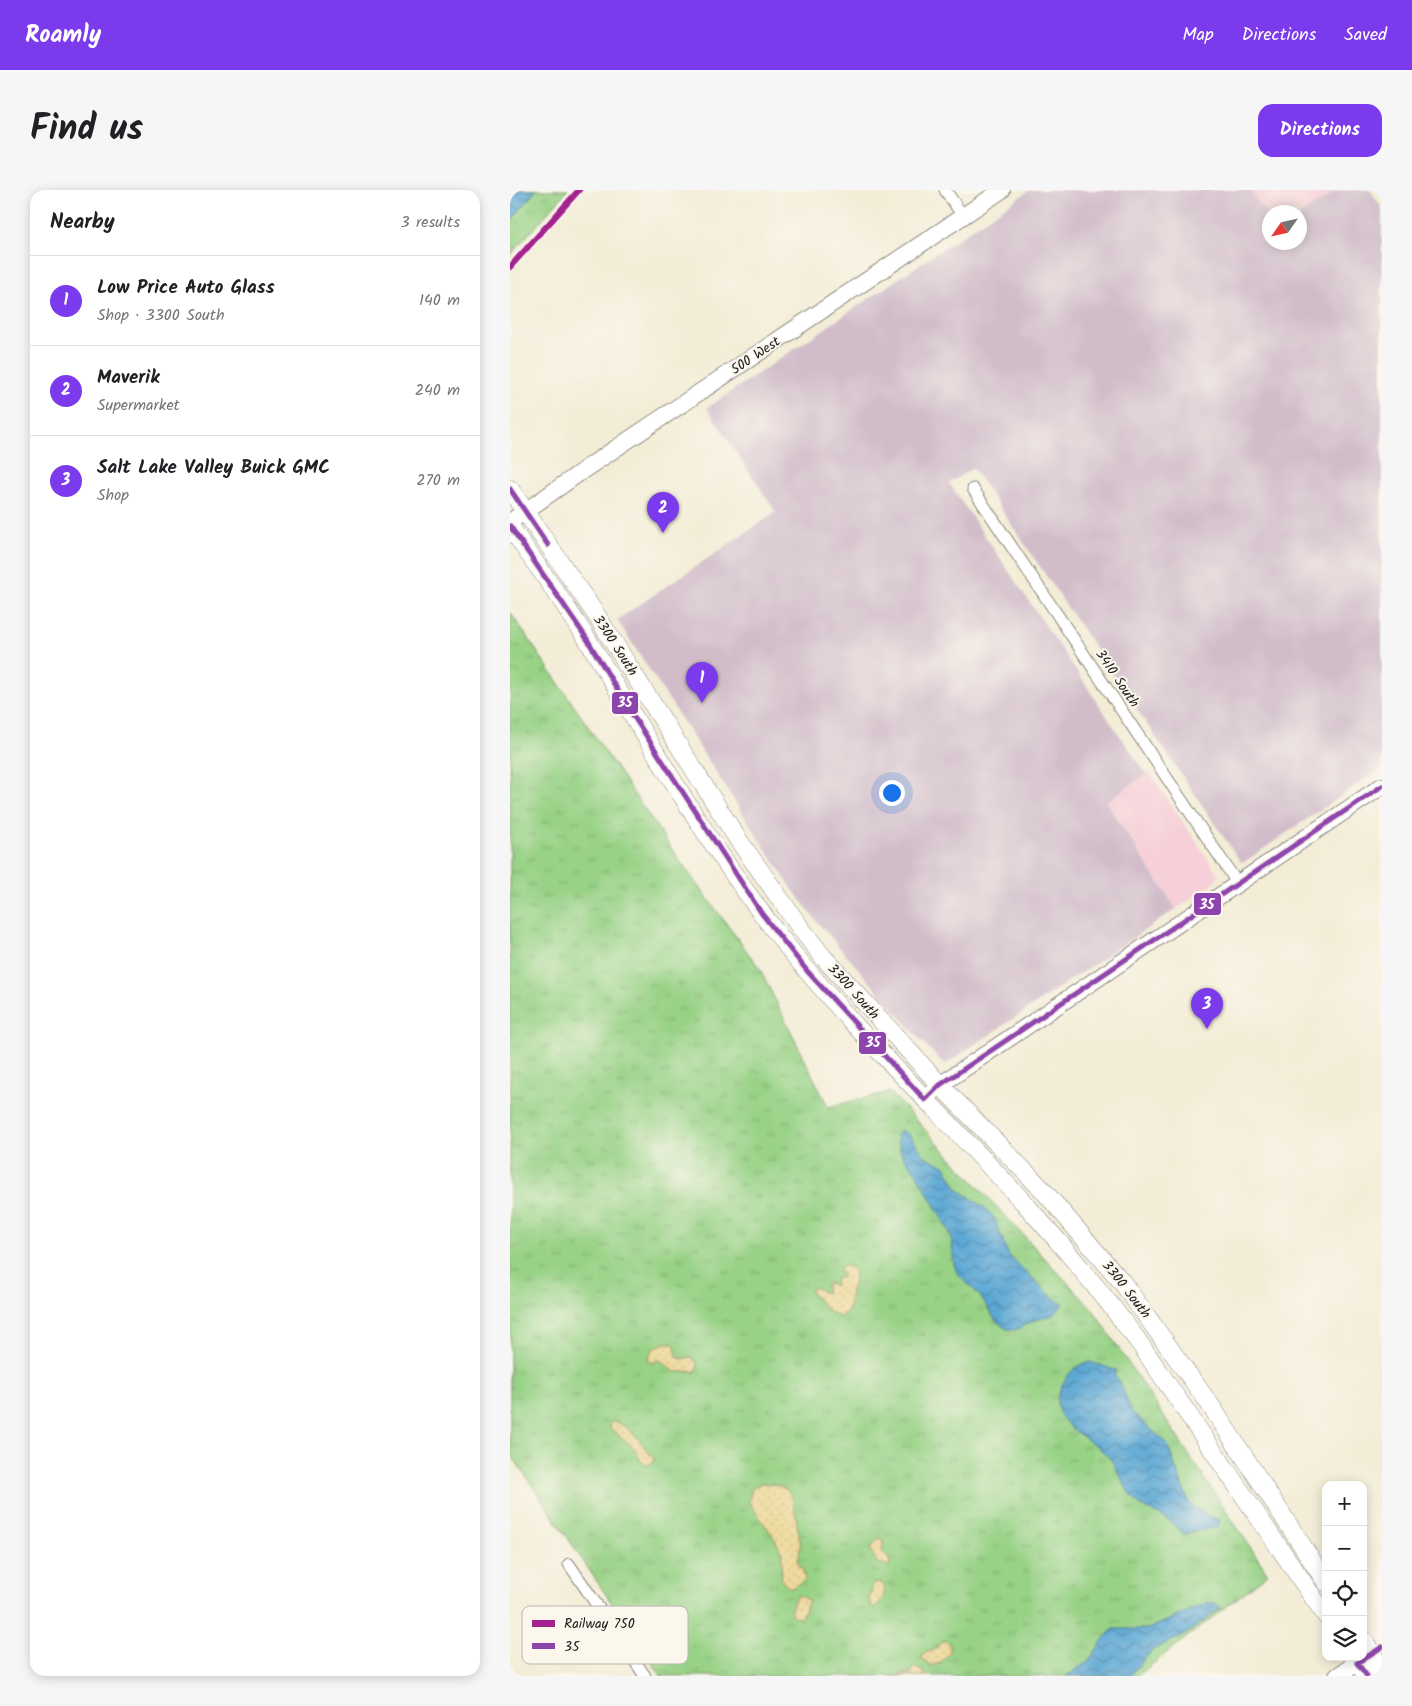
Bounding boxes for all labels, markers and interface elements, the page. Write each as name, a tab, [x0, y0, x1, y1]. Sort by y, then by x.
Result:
text: Roamly	[25, 16, 101, 55]
text: Map	[1182, 21, 1214, 50]
text: Directions	[1242, 21, 1316, 50]
text: Saved	[1344, 21, 1387, 50]
text: Find us	[30, 102, 143, 158]
button: Directions	[1258, 104, 1382, 157]
north arrow	[1262, 205, 1307, 250]
text: Nearby	[50, 206, 115, 239]
text: 3 results	[401, 210, 460, 235]
text: Low Price Auto Glass	[97, 273, 275, 303]
text: 1	[64, 288, 68, 313]
text: 140 m	[419, 288, 460, 313]
text: Shop · 3300 South	[97, 303, 225, 328]
street label: 500 West	[726, 331, 785, 381]
text: Maverik	[97, 363, 160, 393]
text: 2	[61, 378, 71, 403]
text: 240 m	[415, 378, 460, 403]
text: Supermarket	[97, 393, 180, 418]
text: Salt Lake Valley Buick GMC	[97, 453, 330, 483]
text: 3	[62, 468, 70, 493]
text: 270 m	[416, 468, 460, 493]
text: Shop	[97, 483, 129, 508]
pin: 2	[647, 492, 679, 533]
street label: 3300 South	[587, 611, 643, 680]
street label: 3410 South	[1090, 645, 1145, 712]
pin: 1	[686, 662, 718, 703]
line badge: 35	[611, 691, 639, 715]
text: 35	[617, 692, 634, 714]
your location	[879, 780, 905, 806]
line badge: 35	[1193, 892, 1222, 916]
text: 35	[1199, 894, 1216, 916]
street label: 3300 South	[822, 959, 885, 1025]
pin: 3	[1191, 988, 1223, 1029]
line badge: 35	[858, 1031, 887, 1055]
text: 35	[865, 1032, 882, 1054]
street label: 3300 South	[1096, 1256, 1156, 1324]
map controls	[1322, 1481, 1367, 1661]
button: +	[1322, 1481, 1367, 1526]
button: −	[1322, 1526, 1367, 1571]
button: locate	[1322, 1571, 1367, 1616]
legend	[522, 1606, 688, 1664]
text: Railway 750	[564, 1613, 635, 1635]
button: layers	[1322, 1616, 1367, 1661]
text: 35	[564, 1636, 581, 1658]

